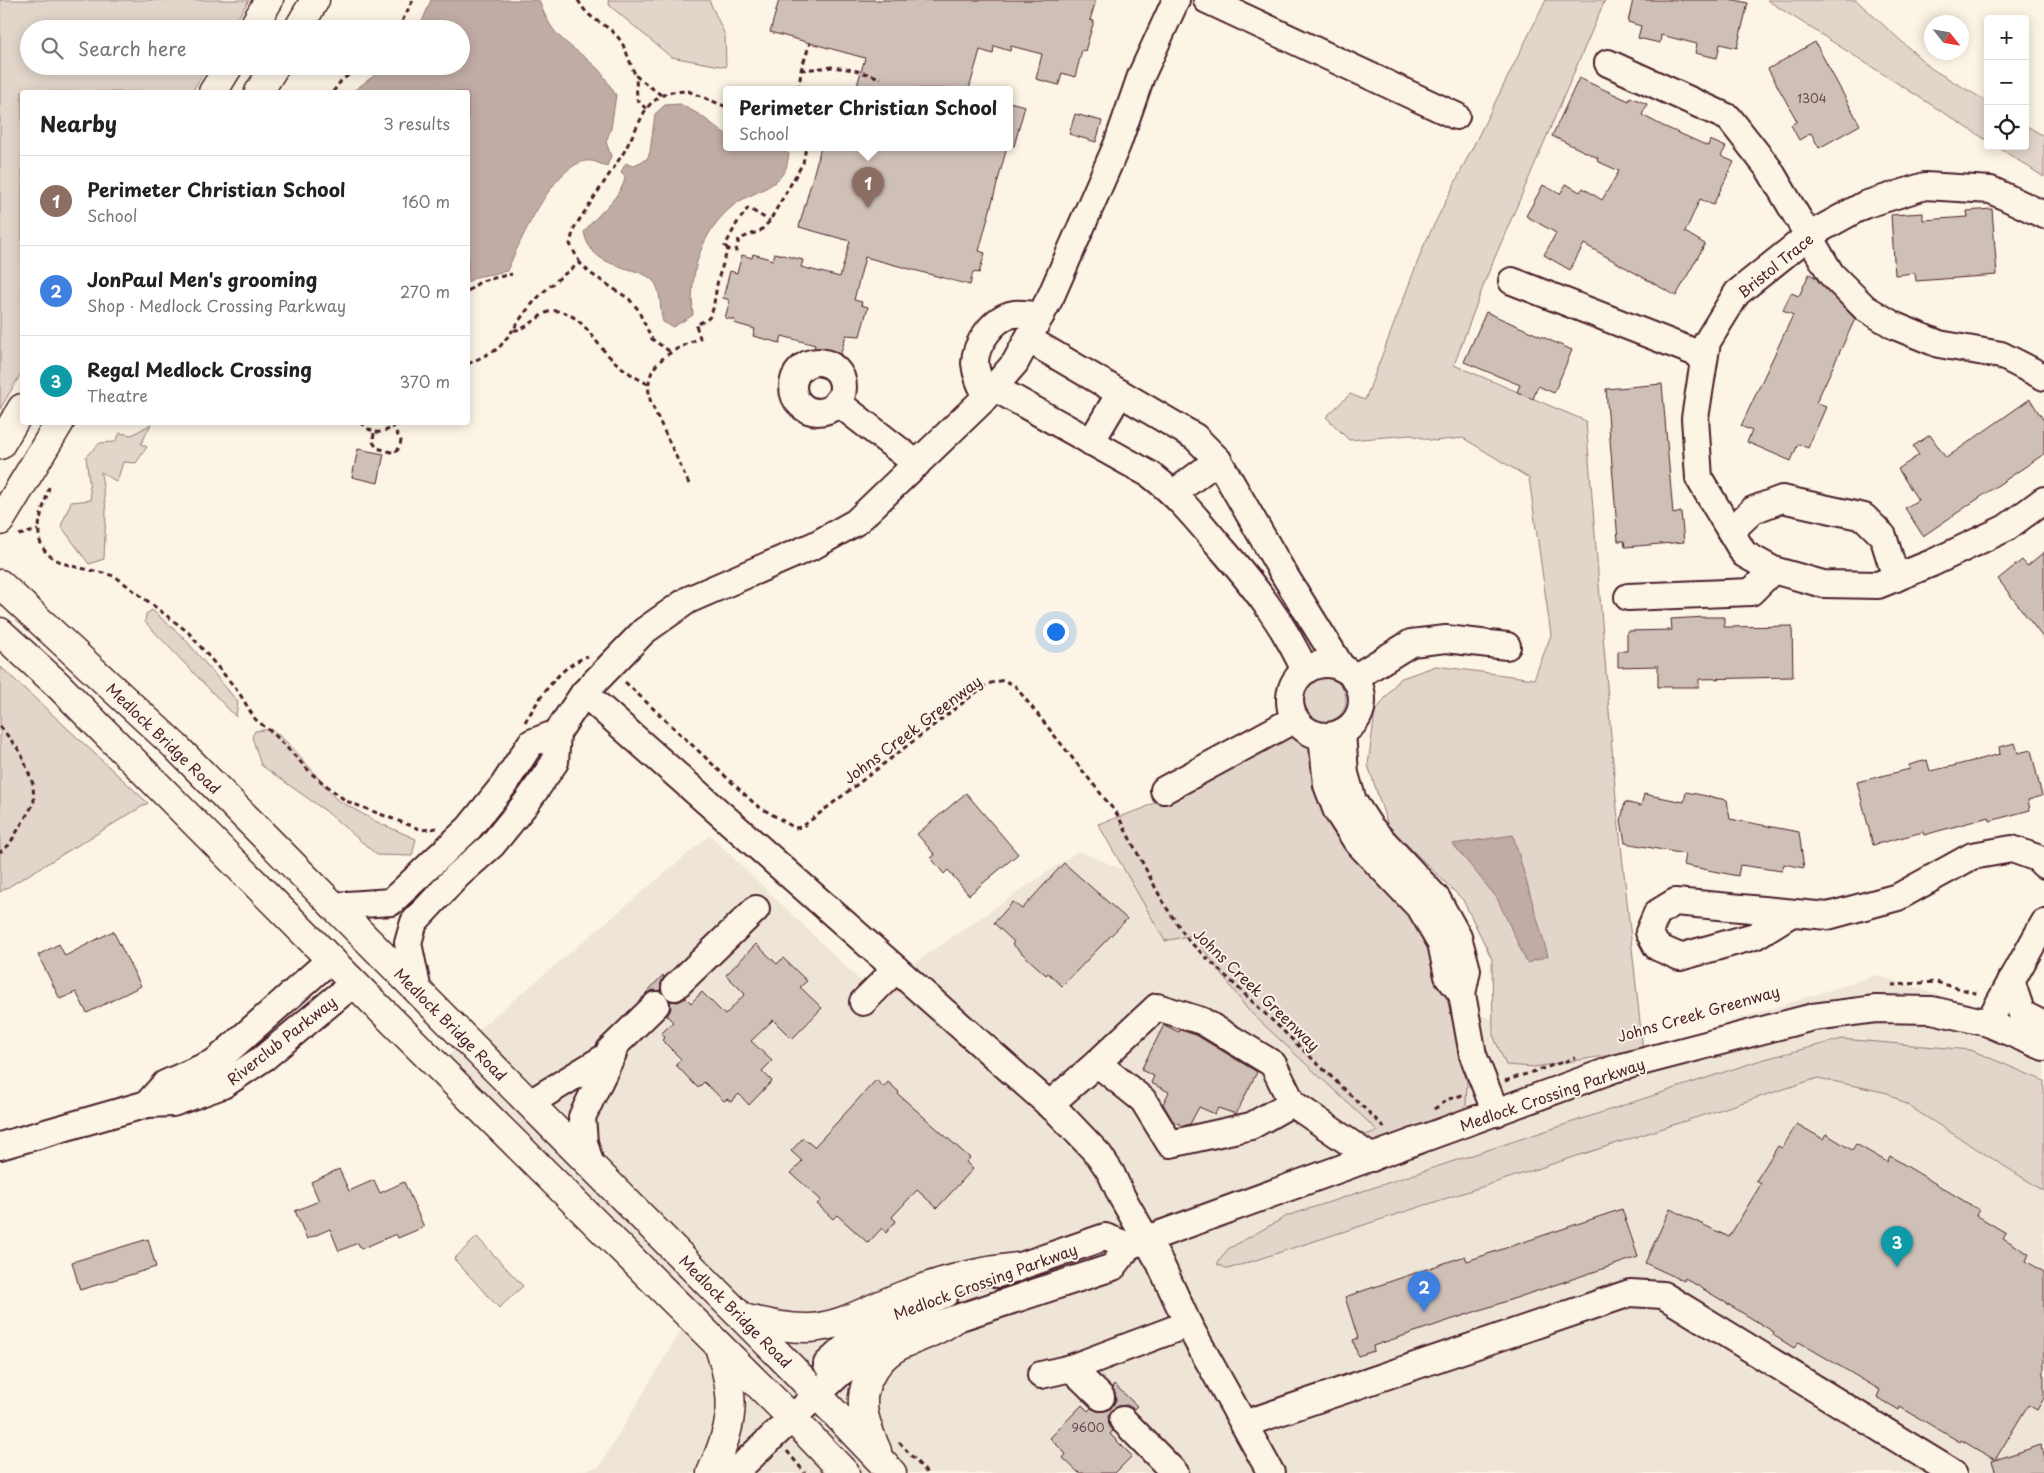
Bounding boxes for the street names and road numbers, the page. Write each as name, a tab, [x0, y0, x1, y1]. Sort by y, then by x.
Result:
street label: Bristol Trace	[1732, 227, 1818, 303]
street label: Johns Creek Greenway	[838, 669, 986, 789]
street label: Medlock Bridge Road	[102, 677, 226, 799]
street label: Johns Creek Greenway	[1189, 922, 1325, 1056]
street label: Medlock Bridge Road	[389, 962, 513, 1086]
street label: Johns Creek Greenway	[1614, 979, 1782, 1047]
street label: Riverclub Parkway	[221, 990, 341, 1090]
street label: Medlock Crossing Parkway	[1456, 1052, 1648, 1136]
street label: Medlock Crossing Parkway	[890, 1237, 1080, 1325]
street label: Medlock Bridge Road	[674, 1249, 798, 1373]

